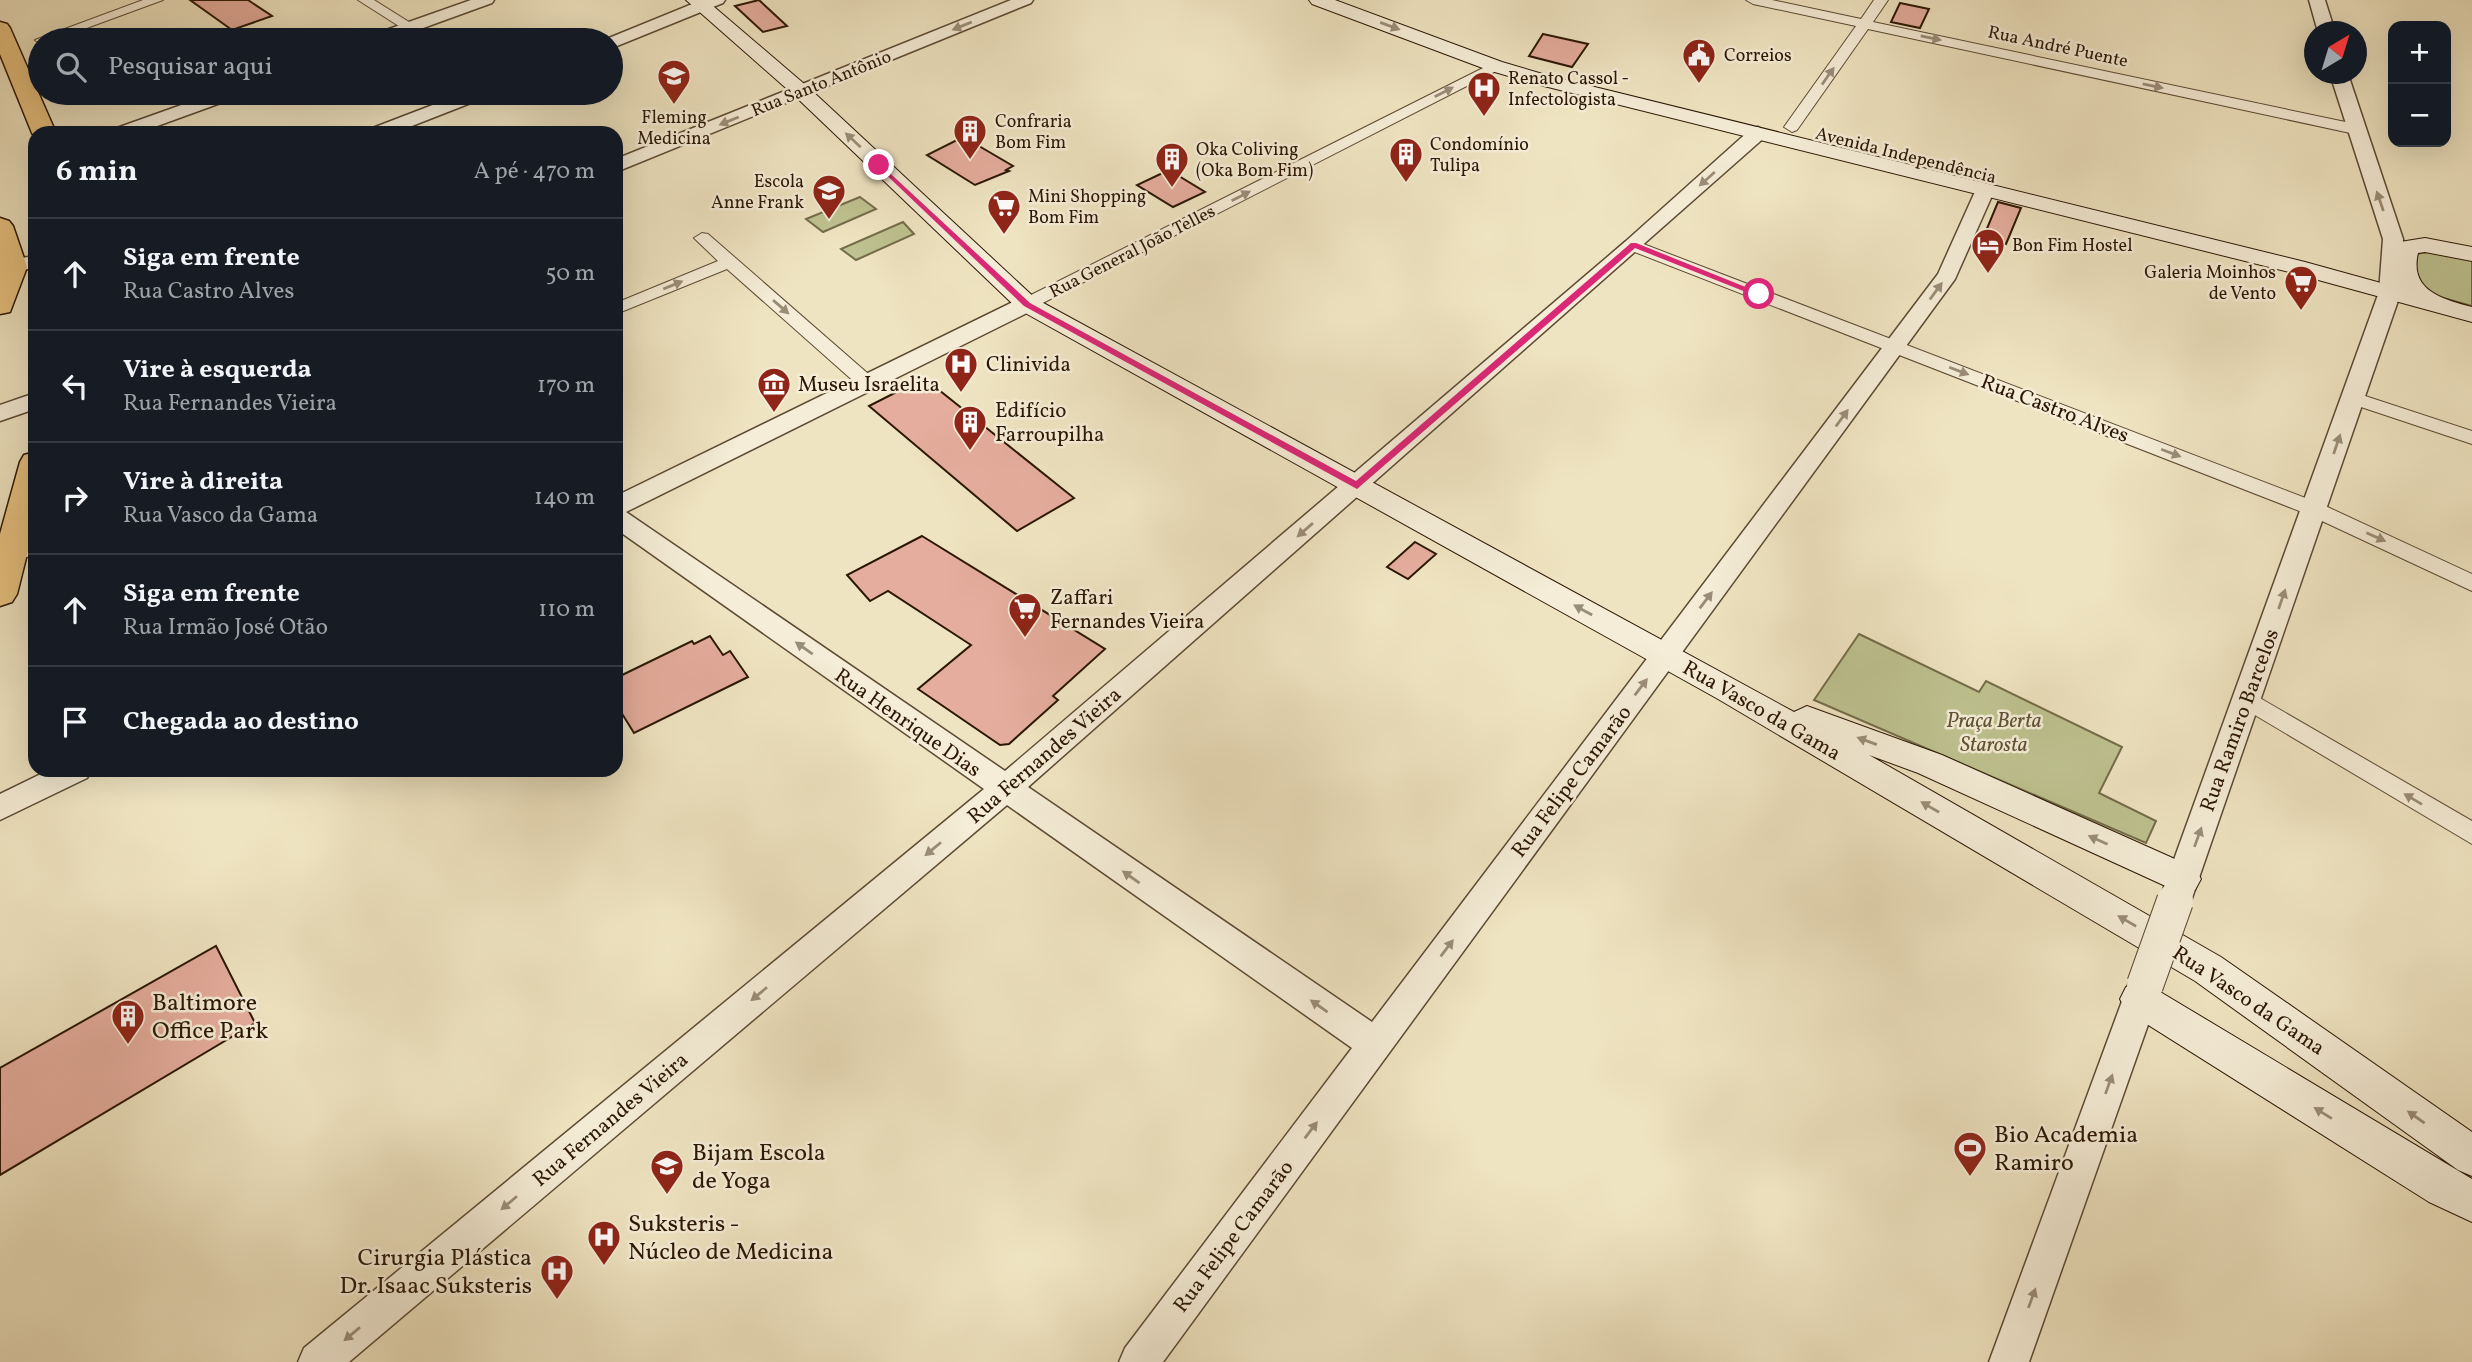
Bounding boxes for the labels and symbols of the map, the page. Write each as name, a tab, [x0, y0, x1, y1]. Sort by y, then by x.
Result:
one-way arrow	[952, 20, 973, 31]
street label: Rua André Puente	[1985, 20, 2130, 75]
one-way arrow	[1379, 21, 1400, 32]
north arrow	[2304, 21, 2367, 84]
one-way arrow	[1920, 33, 1942, 44]
public building icon: Correios	[1680, 36, 1718, 85]
place label: Correios	[1724, 44, 1792, 69]
street label: Rua Santo Antônio	[748, 45, 895, 124]
school or university icon: Fleming Medicina	[655, 57, 693, 106]
place label: Renato Cassol - Infectologista	[1508, 67, 1629, 113]
one-way arrow	[1821, 67, 1835, 85]
hospital icon: Renato Cassol - Infectologista	[1465, 69, 1503, 118]
one-way arrow	[2142, 80, 2164, 91]
one-way arrow	[1434, 87, 1454, 99]
place label: Fleming Medicina	[637, 106, 711, 152]
place label: Confraria Bom Fim	[995, 110, 1072, 156]
building icon: Confraria Bom Fim	[951, 112, 989, 161]
one-way arrow	[718, 115, 739, 126]
street label: Avenida Independência	[1813, 122, 1999, 191]
one-way arrow	[844, 132, 862, 148]
place label: Condomínio Tulipa	[1430, 133, 1529, 179]
building icon: Condomínio Tulipa	[1387, 135, 1425, 184]
place label: Oka Coliving (Oka Bom Fim)	[1196, 138, 1313, 184]
building icon: Oka Coliving (Oka Bom Fim)	[1153, 140, 1191, 189]
route end	[863, 149, 894, 180]
place label: Escola Anne Frank	[711, 170, 804, 216]
one-way arrow	[1699, 170, 1716, 186]
school or university icon: Escola Anne Frank	[810, 172, 848, 221]
place label: Mini Shopping Bom Fim	[1028, 185, 1146, 231]
supermarket icon: Mini Shopping Bom Fim	[985, 187, 1023, 236]
one-way arrow	[1231, 190, 1251, 201]
one-way arrow	[2374, 191, 2385, 212]
street label: Rua General João Telles	[1045, 200, 1220, 305]
hotel icon: Bon Fim Hostel	[1969, 226, 2007, 275]
place label: Bon Fim Hostel	[2012, 234, 2133, 259]
place label: Galeria Moinhos de Vento	[2144, 261, 2276, 307]
supermarket icon: Galeria Moinhos de Vento	[2282, 263, 2320, 312]
route start	[1743, 278, 1774, 309]
one-way arrow	[662, 280, 683, 291]
one-way arrow	[1929, 282, 1943, 300]
one-way arrow	[772, 299, 790, 315]
hospital icon: Clinivida	[942, 345, 980, 394]
place label: Clinivida	[986, 351, 1071, 380]
museum icon: Museu Israelita	[755, 365, 793, 414]
one-way arrow	[1949, 365, 1970, 376]
street label: Rua Castro Alves	[1976, 368, 2133, 451]
place label: Museu Israelita	[798, 371, 940, 400]
place label: Edifício Farroupilha	[995, 397, 1104, 450]
building icon: Edifício Farroupilha	[951, 403, 989, 452]
one-way arrow	[1835, 409, 1849, 427]
one-way arrow	[2331, 434, 2342, 455]
one-way arrow	[2161, 448, 2182, 459]
one-way arrow	[1297, 522, 1314, 537]
one-way arrow	[2366, 531, 2386, 543]
place label: Zaffari Fernandes Vieira	[1050, 584, 1205, 637]
one-way arrow	[2277, 589, 2288, 610]
supermarket icon: Zaffari Fernandes Vieira	[1006, 590, 1044, 639]
one-way arrow	[1698, 591, 1712, 609]
one-way arrow	[1574, 604, 1593, 616]
street label: Rua Ramiro Barcelos	[2194, 625, 2287, 816]
one-way arrow	[795, 641, 813, 655]
street label: Rua Vasco da Gama	[1677, 654, 1846, 768]
street label: Rua Henrique Dias	[828, 662, 986, 785]
one-way arrow	[1634, 677, 1648, 696]
street label: Rua Fernandes Vieira	[962, 681, 1128, 831]
street label: Rua Felipe Camarão	[1505, 700, 1639, 864]
park label: Praça Berta Starosta	[1946, 707, 2042, 760]
one-way arrow	[1856, 735, 1877, 746]
one-way arrow	[2404, 793, 2423, 805]
one-way arrow	[1920, 801, 1939, 813]
one-way arrow	[2193, 826, 2204, 847]
one-way arrow	[2088, 834, 2108, 846]
one-way arrow	[925, 841, 942, 856]
one-way arrow	[1122, 871, 1141, 884]
one-way arrow	[2117, 915, 2136, 927]
one-way arrow	[1439, 939, 1453, 957]
street label: Rua Vasco da Gama	[2166, 939, 2330, 1063]
place label: Baltimore Office Park	[152, 987, 268, 1049]
one-way arrow	[750, 987, 768, 1002]
building icon: Baltimore Office Park	[109, 997, 147, 1046]
one-way arrow	[1310, 999, 1328, 1013]
street label: Rua Fernandes Vieira	[527, 1046, 695, 1194]
one-way arrow	[2104, 1073, 2115, 1094]
one-way arrow	[2314, 1106, 2333, 1119]
one-way arrow	[2407, 1110, 2425, 1124]
place label: Bio Academia Ramiro	[1994, 1119, 2138, 1181]
one-way arrow	[1304, 1121, 1318, 1140]
sports icon: Bio Academia Ramiro	[1951, 1129, 1989, 1178]
place label: Bijam Escola de Yoga	[692, 1137, 826, 1199]
school or university icon: Bijam Escola de Yoga	[648, 1147, 686, 1196]
street label: Rua Felipe Camarão	[1167, 1155, 1301, 1319]
one-way arrow	[500, 1195, 517, 1210]
place label: Suksteris - Núcleo de Medicina	[628, 1208, 834, 1270]
hospital icon: Suksteris - Núcleo de Medicina	[585, 1218, 623, 1267]
place label: Cirurgia Plástica Dr. Isaac Suksteris	[339, 1242, 532, 1304]
hospital icon: Cirurgia Plástica Dr. Isaac Suksteris	[538, 1252, 576, 1301]
one-way arrow	[2027, 1287, 2038, 1308]
one-way arrow	[343, 1326, 361, 1341]

